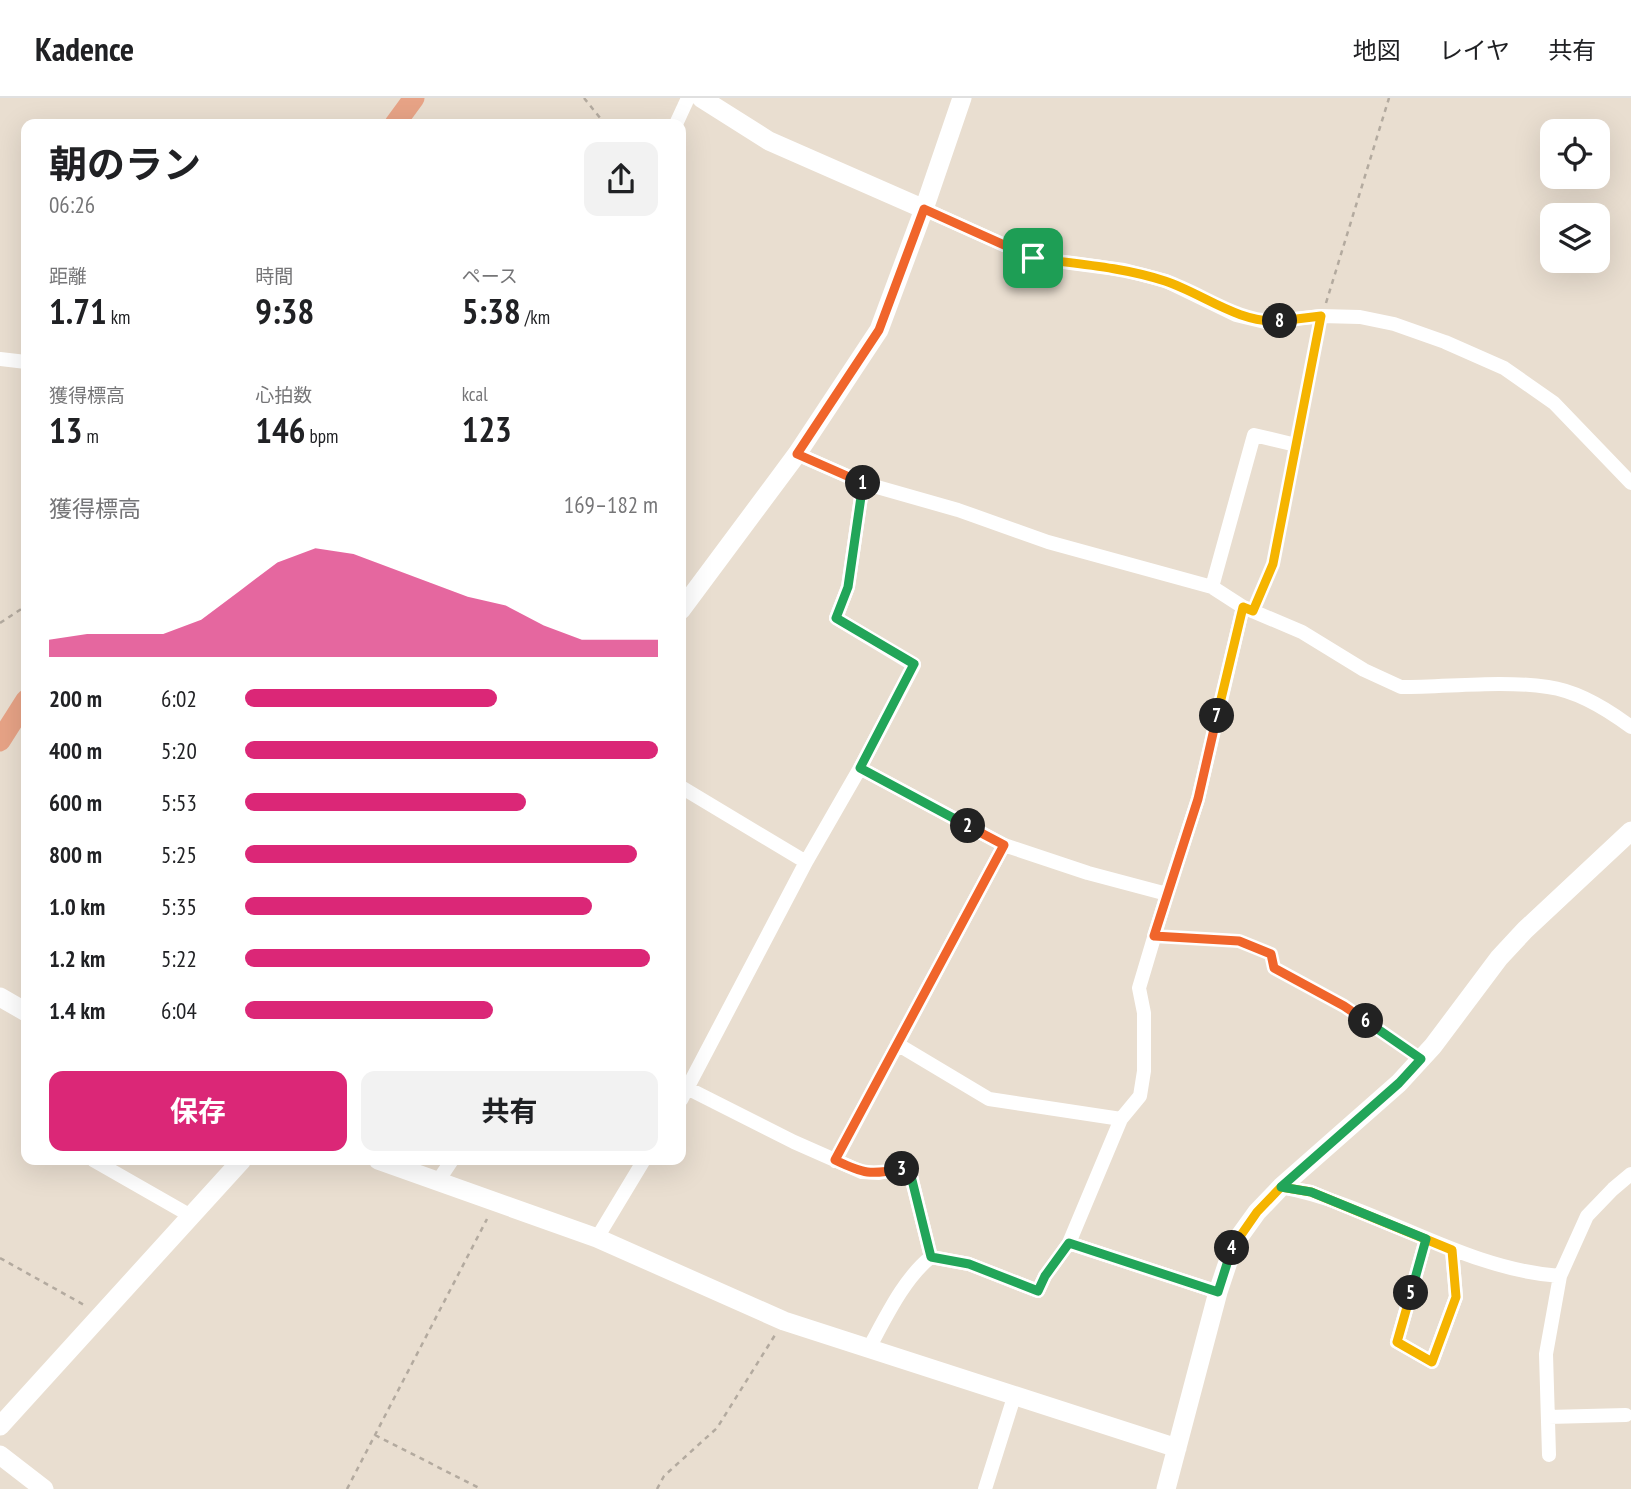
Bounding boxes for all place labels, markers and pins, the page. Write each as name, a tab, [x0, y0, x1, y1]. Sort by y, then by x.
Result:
pin	[1003, 228, 1063, 288]
pin: 8	[1262, 304, 1298, 339]
pin: 1	[846, 466, 880, 500]
pin: 7	[1200, 698, 1234, 734]
pin: 2	[950, 808, 986, 844]
pin: 6	[1348, 1004, 1384, 1038]
pin: 3	[884, 1152, 920, 1186]
pin: 4	[1214, 1230, 1250, 1266]
pin: 5	[1394, 1276, 1428, 1310]

